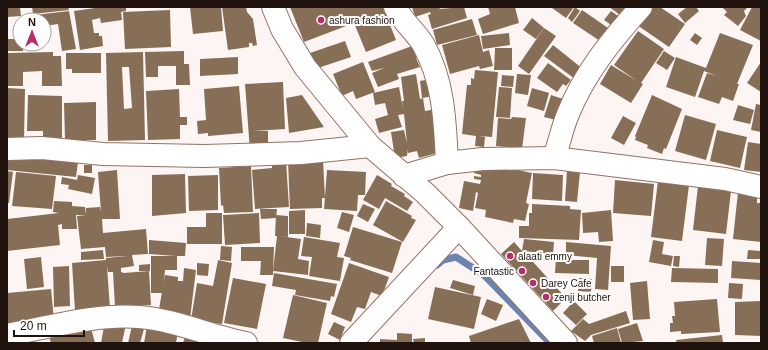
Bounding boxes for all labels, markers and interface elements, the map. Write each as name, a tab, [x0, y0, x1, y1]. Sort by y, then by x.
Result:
north arrow	[12, 12, 52, 52]
marker: ashura fashion	[316, 15, 326, 25]
place label: ashura fashion	[329, 15, 395, 26]
text: N	[28, 16, 36, 28]
marker: alaati emmy	[505, 251, 515, 261]
place label: alaati emmy	[518, 251, 572, 262]
place label: Fantastic	[473, 266, 514, 277]
marker: Fantastic	[517, 266, 527, 276]
marker: Darey Cafe	[528, 278, 538, 288]
place label: Darey Cafe	[541, 278, 592, 289]
marker: zenji butcher	[541, 292, 551, 302]
place label: zenji butcher	[554, 292, 611, 303]
scale bar	[14, 312, 84, 338]
text: 20 m	[20, 319, 47, 333]

